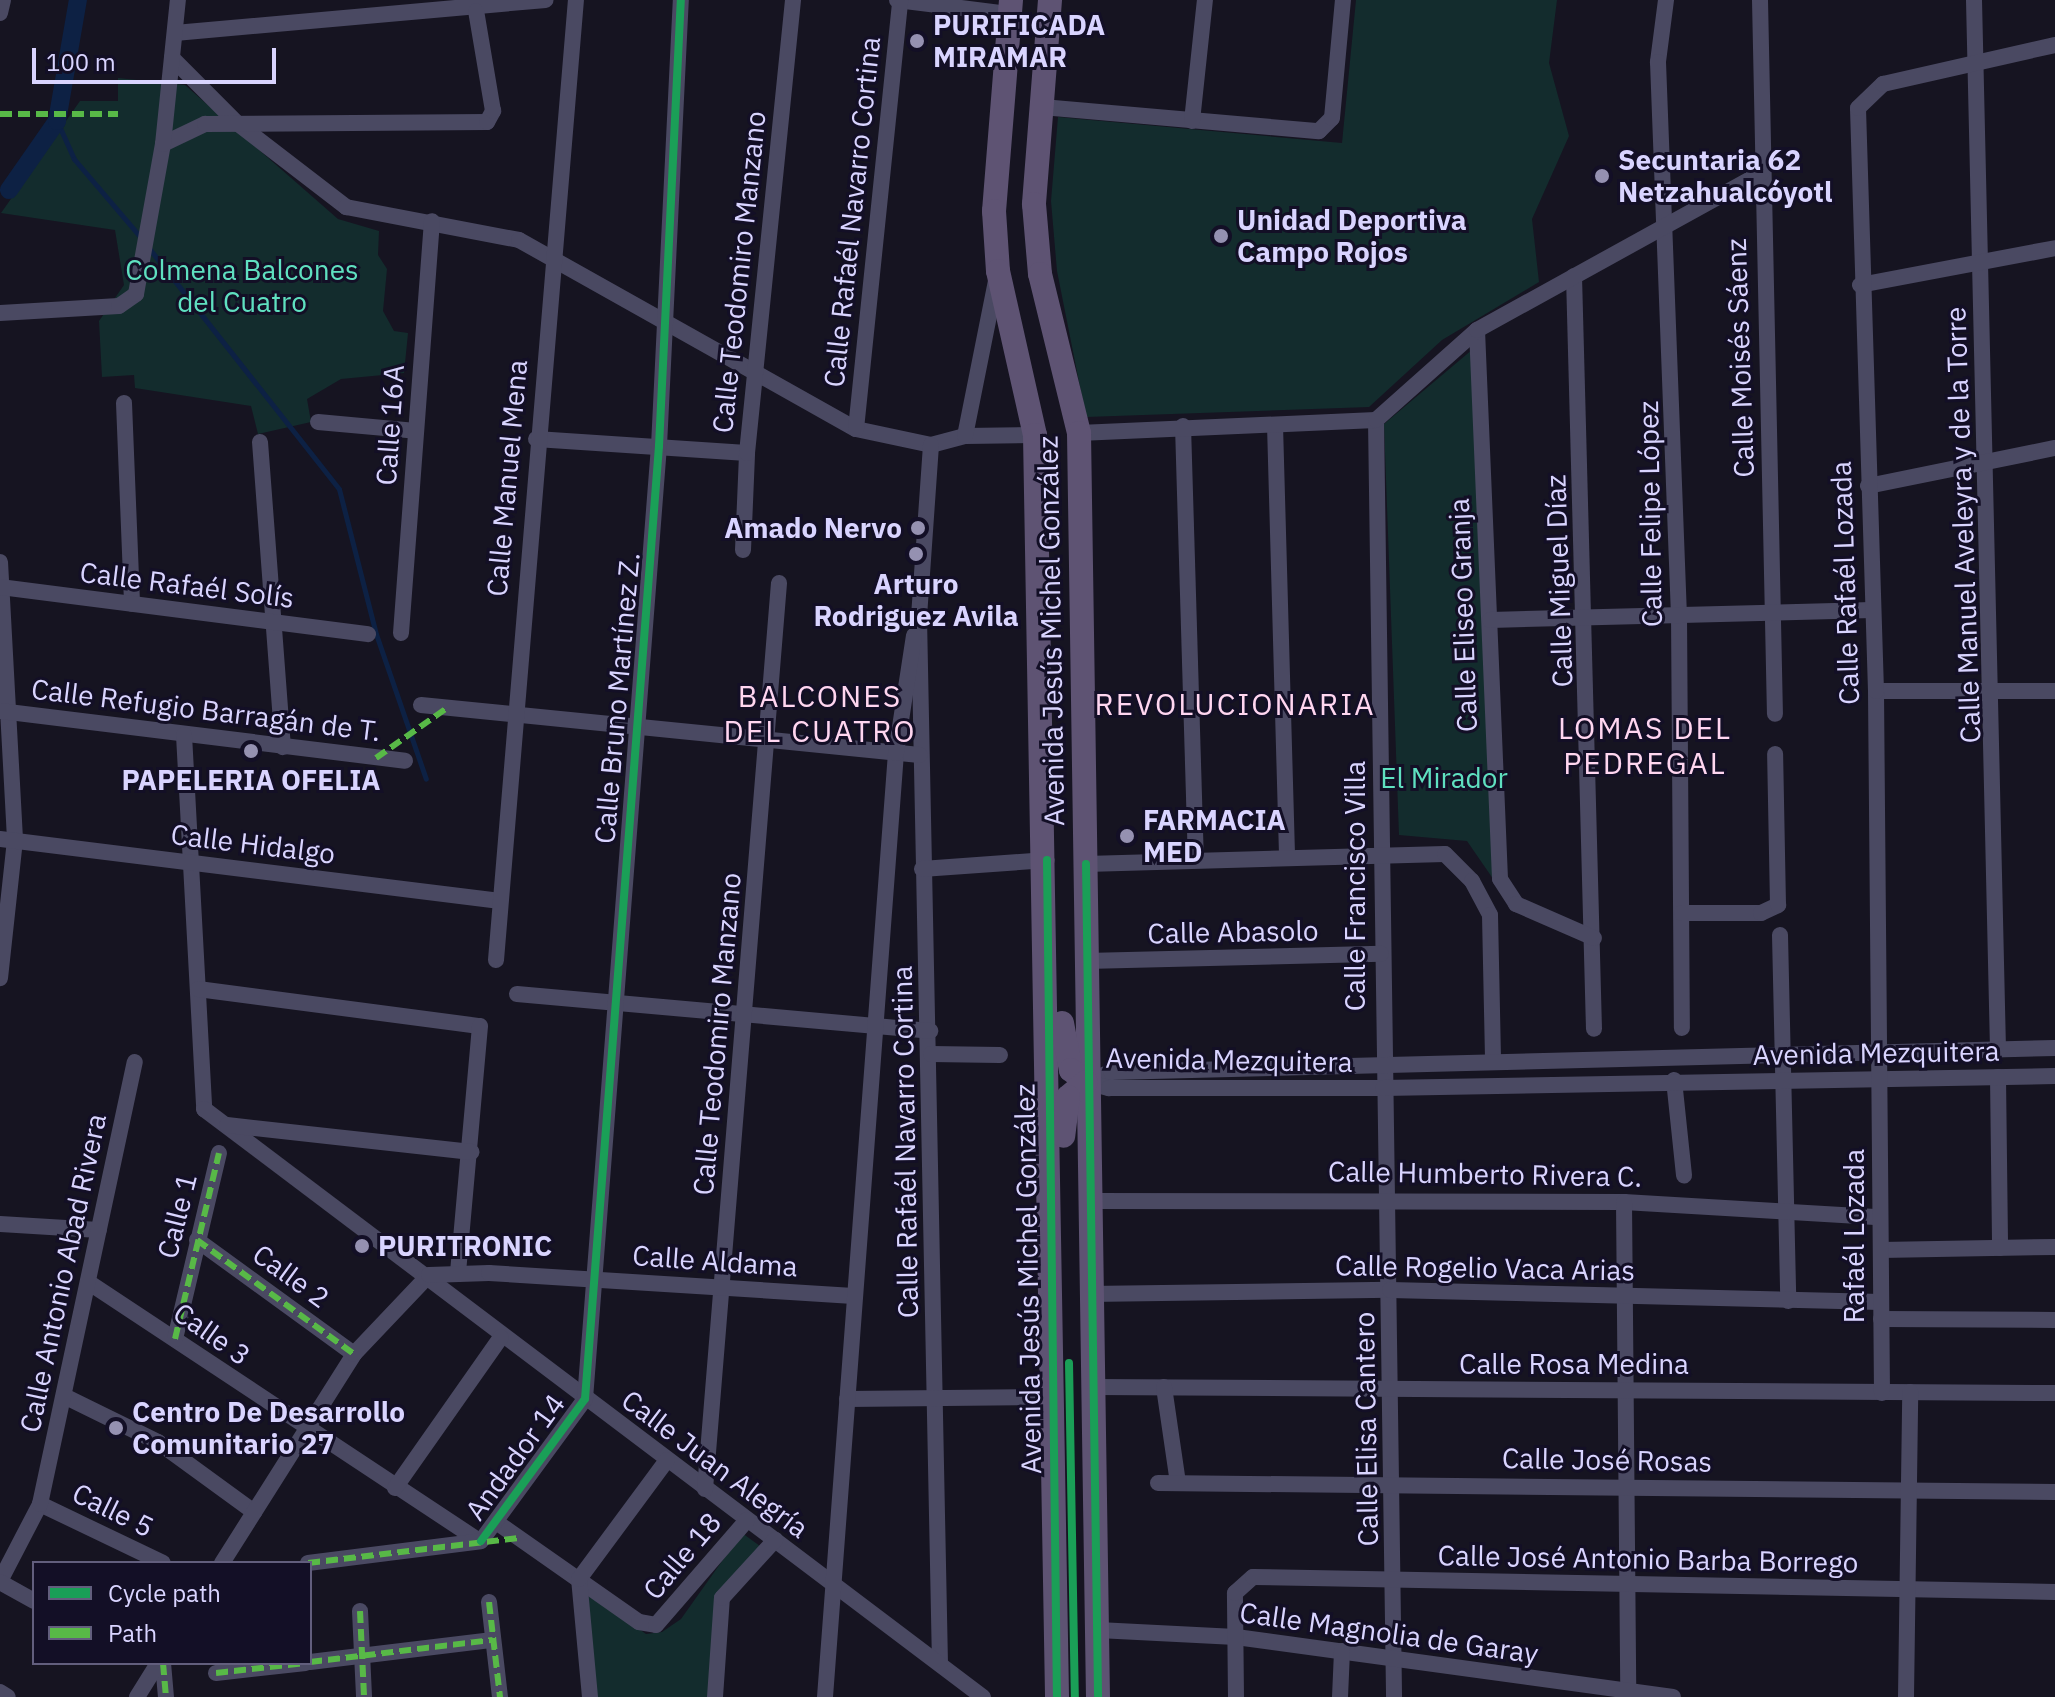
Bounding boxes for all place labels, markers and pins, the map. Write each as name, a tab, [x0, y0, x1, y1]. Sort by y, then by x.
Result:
place label: PURIFICADA MIRAMAR	[933, 8, 1105, 74]
marker: PURIFICADA MIRAMAR	[908, 32, 926, 50]
place label: Secuntaria 62 Netzahualcóyotl	[1618, 143, 1832, 209]
marker: Secuntaria 62 Netzahualcóyotl	[1593, 167, 1611, 185]
place label: Unidad Deportiva Campo Rojos	[1237, 203, 1467, 269]
marker: Unidad Deportiva Campo Rojos	[1212, 227, 1230, 245]
place label: Amado Nervo	[724, 511, 902, 545]
marker: Amado Nervo	[909, 519, 927, 537]
marker: Arturo Rodriguez Avila	[907, 545, 925, 563]
place label: Arturo Rodriguez Avila	[813, 567, 1019, 633]
marker: PAPELERIA OFELIA	[242, 742, 260, 760]
place label: PAPELERIA OFELIA	[122, 763, 380, 797]
place label: FARMACIA MED	[1143, 803, 1286, 869]
marker: FARMACIA MED	[1118, 827, 1136, 845]
place label: PURITRONIC	[378, 1229, 552, 1263]
marker: PURITRONIC	[353, 1237, 371, 1255]
place label: Centro De Desarrollo Comunitario 27	[132, 1395, 405, 1461]
marker: Centro De Desarrollo Comunitario 27	[107, 1419, 125, 1437]

